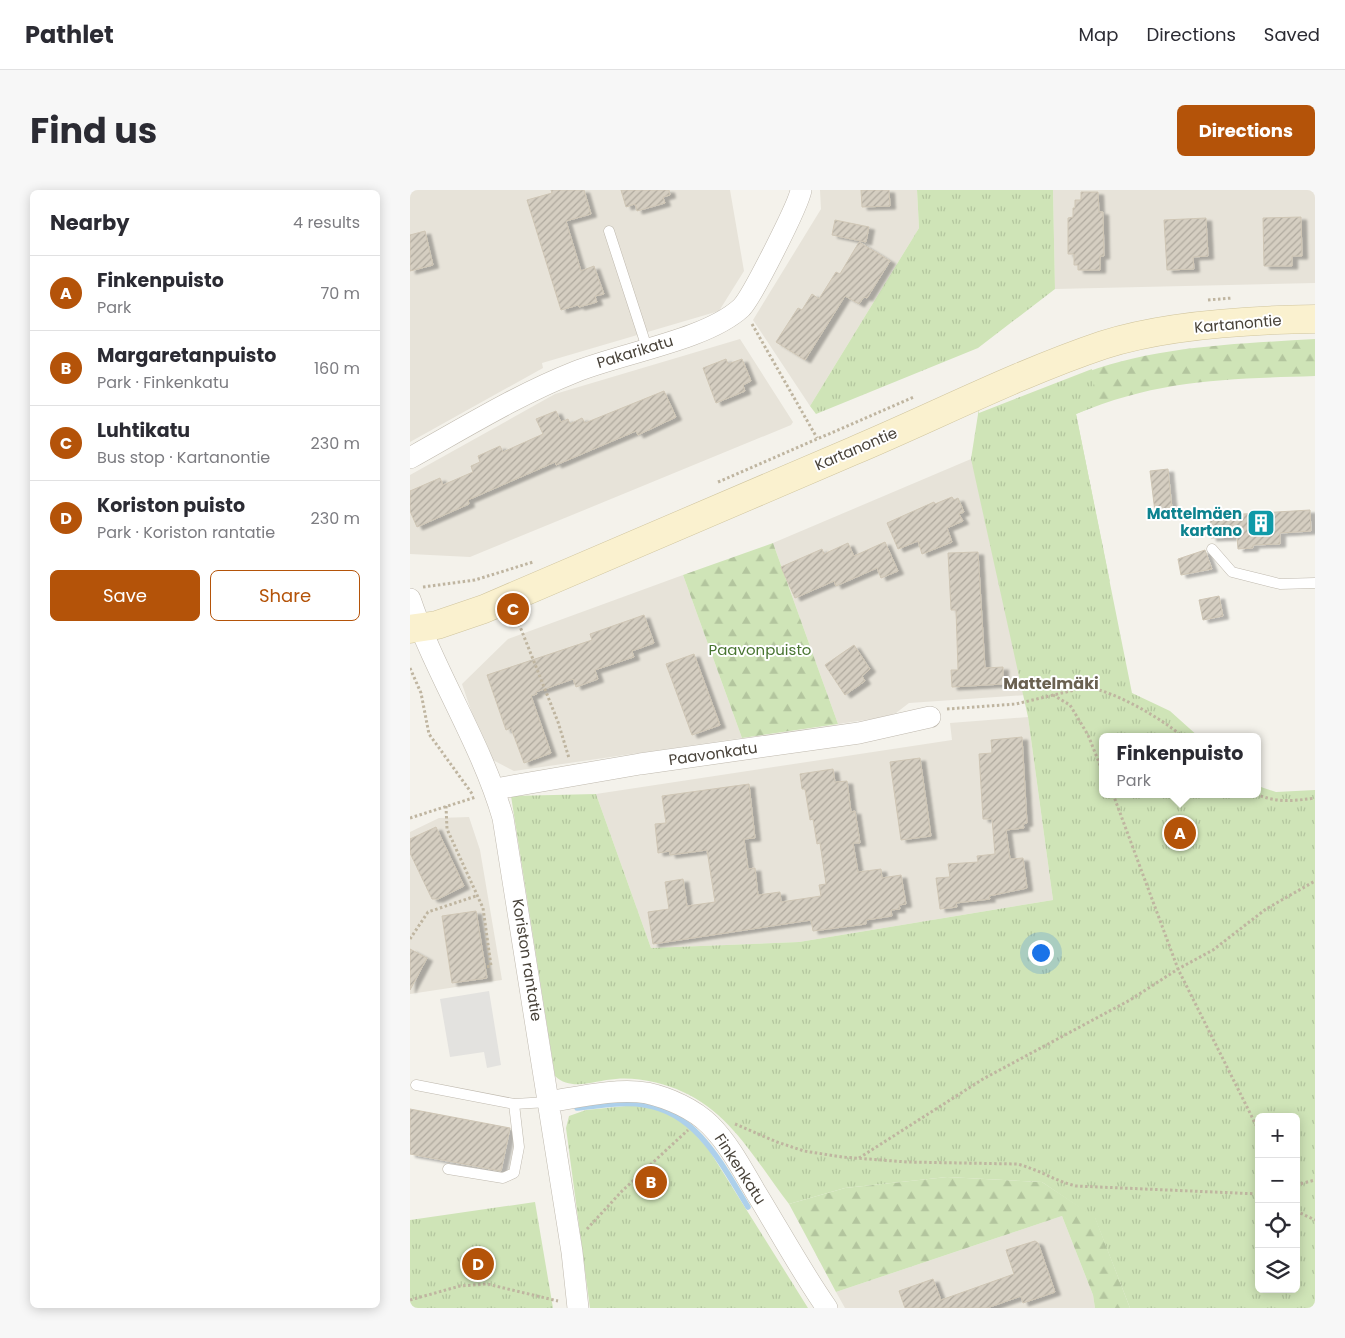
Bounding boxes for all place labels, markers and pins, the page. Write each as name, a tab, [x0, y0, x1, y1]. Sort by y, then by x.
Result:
place label: Mattelmäen kartano	[1147, 503, 1242, 541]
building icon: Mattelmäen kartano	[1246, 508, 1276, 538]
pin: C	[497, 590, 529, 628]
pin: A	[1164, 814, 1196, 852]
pin: B	[635, 1163, 667, 1201]
pin: D	[462, 1245, 494, 1283]

